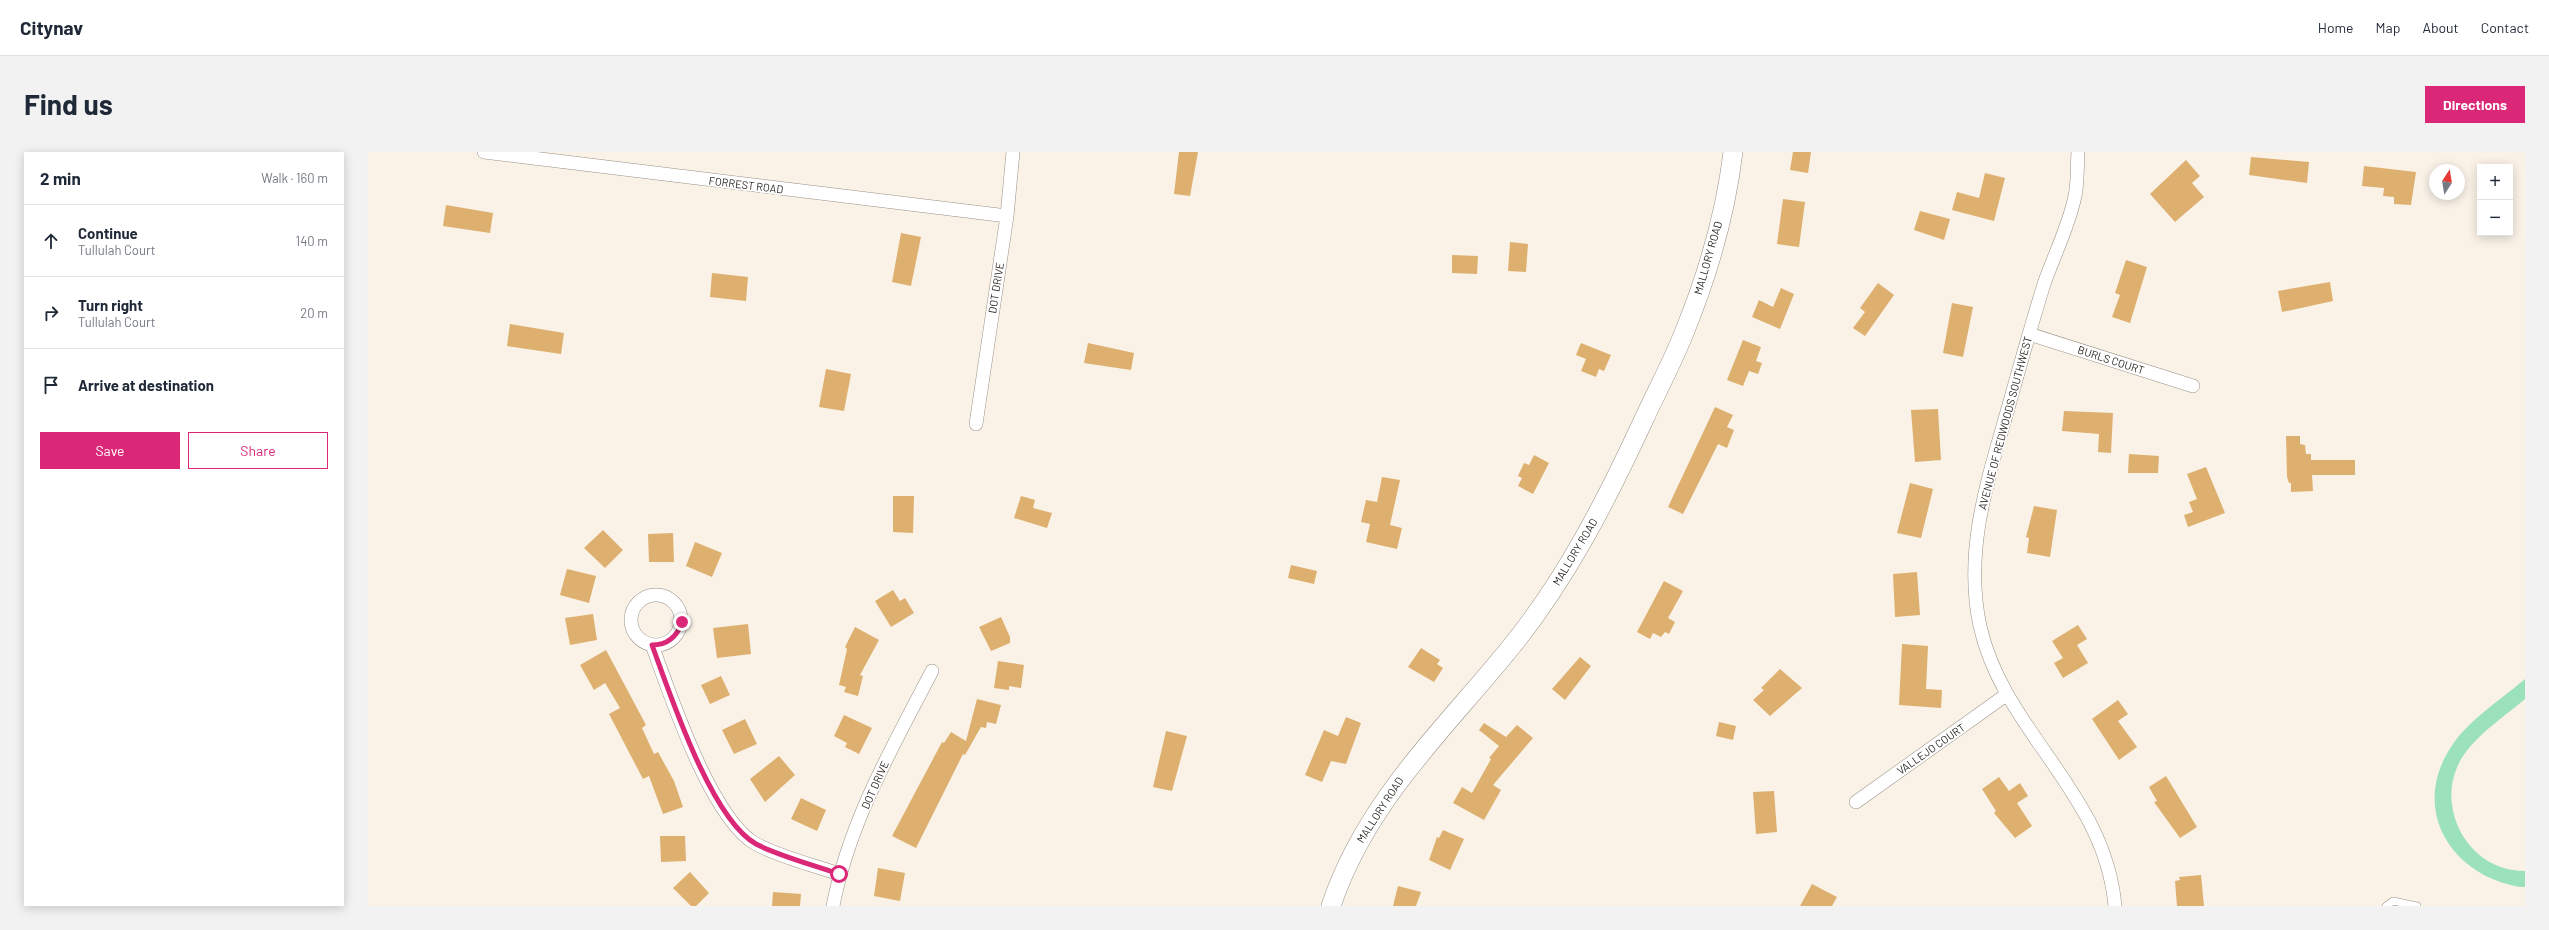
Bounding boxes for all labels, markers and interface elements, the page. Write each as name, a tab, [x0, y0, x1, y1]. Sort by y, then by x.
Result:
text: Citynav	[20, 16, 83, 39]
text: Home	[2318, 19, 2354, 36]
text: Map	[2376, 19, 2400, 36]
text: About	[2422, 19, 2459, 36]
text: Contact	[2481, 19, 2529, 36]
button: Directions	[2425, 86, 2525, 123]
text: Find us	[24, 87, 113, 121]
north arrow	[2429, 164, 2465, 200]
map controls	[2477, 164, 2513, 236]
button: +	[2477, 164, 2513, 200]
text: 2 min	[40, 168, 81, 188]
text: Walk · 160 m	[261, 170, 328, 186]
street label: FORREST ROAD	[708, 173, 784, 196]
button: −	[2477, 200, 2513, 236]
street label: MALLORY ROAD	[1691, 219, 1724, 296]
text: Continue	[78, 224, 138, 242]
icon: ahead	[40, 230, 62, 252]
text: 140 m	[296, 233, 328, 249]
text: Tullulah Court	[78, 242, 156, 258]
street label: DOT DRIVE	[985, 261, 1006, 314]
text: Turn right	[78, 296, 143, 314]
icon: right	[40, 302, 62, 324]
text: 20 m	[300, 305, 328, 321]
text: Tullulah Court	[78, 314, 156, 330]
street label: AVENUE OF REDWOODS SOUTHWEST	[1975, 335, 2034, 511]
street label: BURLS COURT	[2076, 343, 2146, 376]
icon: arrive	[40, 374, 62, 396]
text: Arrive at destination	[78, 376, 214, 394]
button: Save	[40, 432, 180, 469]
button: Share	[188, 432, 328, 469]
street label: MALLORY ROAD	[1549, 516, 1600, 588]
route end	[673, 613, 691, 631]
street label: VALLEJO COURT	[1894, 720, 1967, 777]
street label: DOT DRIVE	[858, 758, 891, 811]
street label: MALLORY ROAD	[1353, 774, 1406, 845]
route start	[830, 865, 848, 883]

